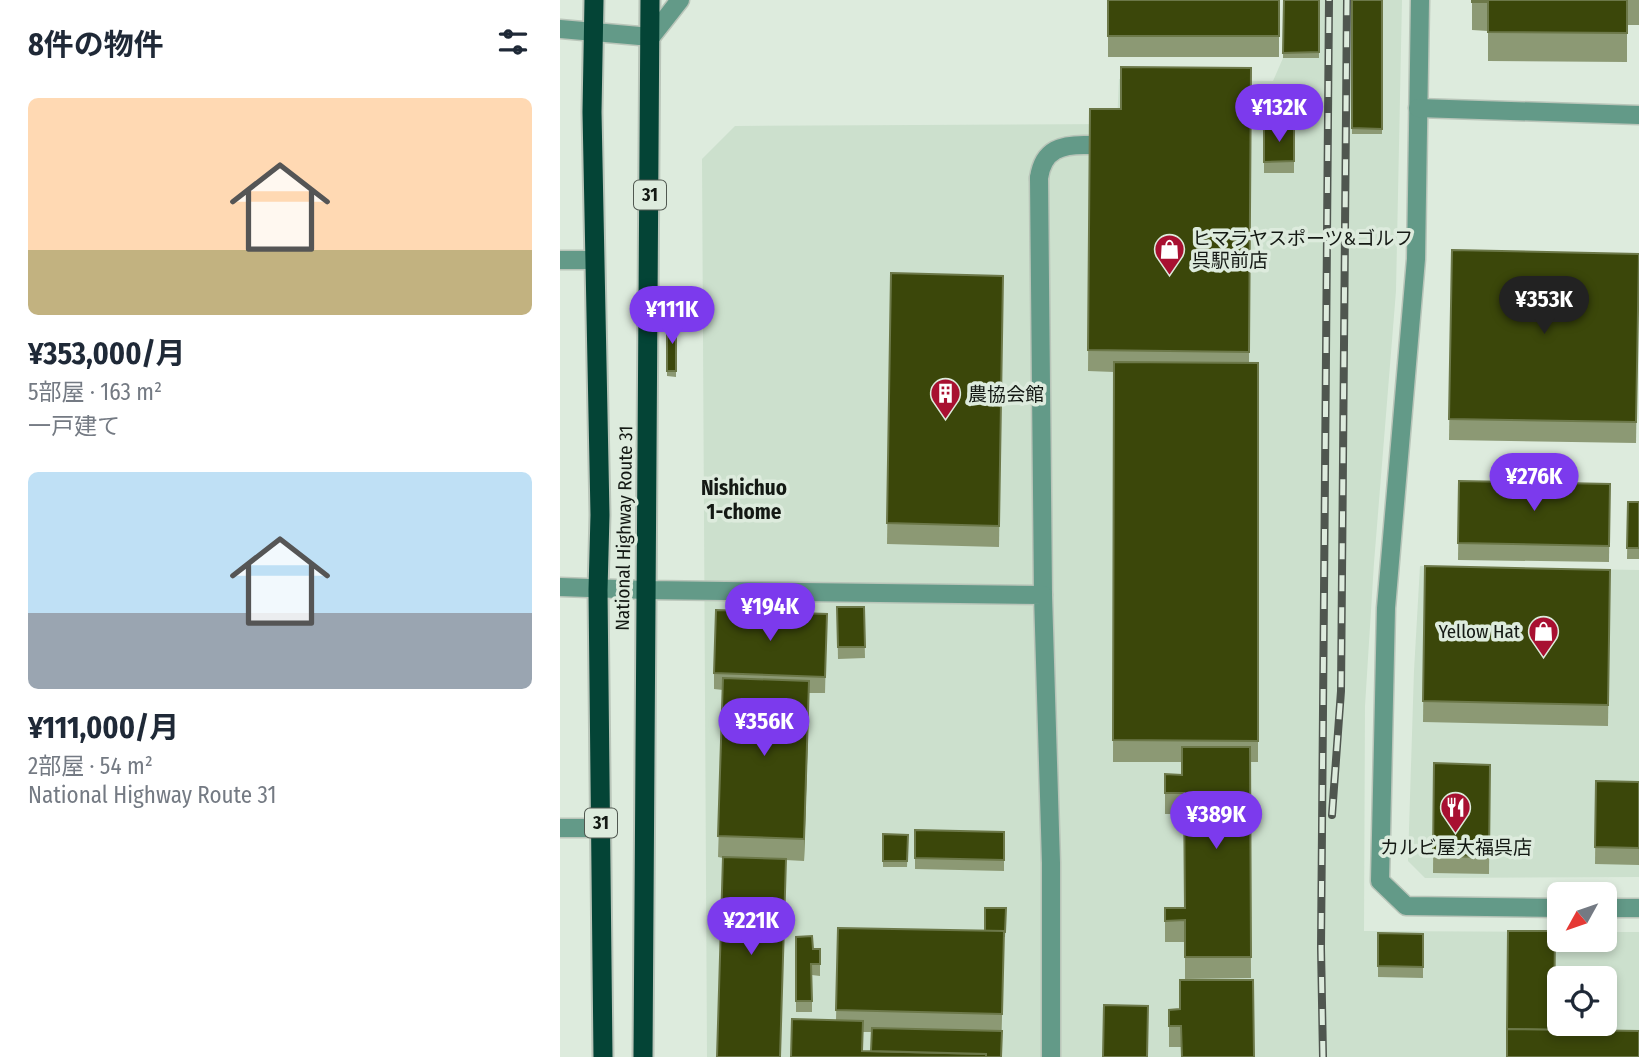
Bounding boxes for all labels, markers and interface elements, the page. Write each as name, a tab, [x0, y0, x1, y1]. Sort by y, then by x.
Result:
icon: filters	[494, 23, 532, 61]
text: 8件の物件	[28, 27, 164, 63]
pin: ¥132K	[1230, 85, 1328, 144]
text: ¥132K	[1251, 93, 1307, 121]
icon: home	[217, 144, 343, 270]
road number: 31	[634, 180, 666, 210]
place label: ヒマラヤスポーツ&ゴルフ 呉駅前店	[1192, 227, 1413, 272]
shop icon: ヒマラヤスポーツ&ゴルフ 呉駅前店	[1152, 232, 1186, 276]
pin: ¥353K	[1495, 276, 1593, 336]
text: ¥353K	[1515, 285, 1573, 313]
pin: ¥111K	[623, 286, 721, 346]
text: ¥111K	[646, 295, 698, 323]
text: ¥353,000/月	[28, 336, 186, 372]
building icon: 農協会館	[928, 377, 962, 421]
text: 5部屋 · 163 m²	[28, 378, 162, 406]
place label: 農協会館	[968, 383, 1044, 406]
text: 一戸建て	[28, 412, 120, 440]
street label: National Highway Route 31	[611, 425, 637, 631]
pin: ¥276K	[1485, 454, 1583, 513]
text: ¥276K	[1506, 462, 1562, 490]
district label: Nishichuo 1-chome	[701, 475, 787, 525]
icon: home	[217, 518, 343, 644]
pin: ¥194K	[721, 584, 819, 643]
text: ¥194K	[741, 592, 799, 620]
shop icon: Yellow Hat	[1526, 614, 1560, 658]
place label: Yellow Hat	[1438, 620, 1521, 643]
pin: ¥356K	[715, 698, 813, 758]
text: ¥356K	[734, 707, 794, 735]
text: ¥111,000/月	[28, 710, 179, 746]
text: 2部屋 · 54 m²	[28, 752, 153, 780]
text: National Highway Route 31	[28, 781, 276, 809]
restaurant icon: カルビ屋大福呉店	[1439, 791, 1473, 835]
pin: ¥389K	[1167, 792, 1265, 851]
text: ¥389K	[1186, 800, 1246, 828]
road number: 31	[585, 808, 617, 838]
place label: カルビ屋大福呉店	[1380, 836, 1532, 859]
north arrow	[1547, 882, 1617, 952]
map controls	[1547, 882, 1617, 1036]
pin: ¥221K	[702, 898, 800, 957]
text: ¥221K	[723, 906, 779, 934]
button: locate	[1547, 966, 1617, 1036]

